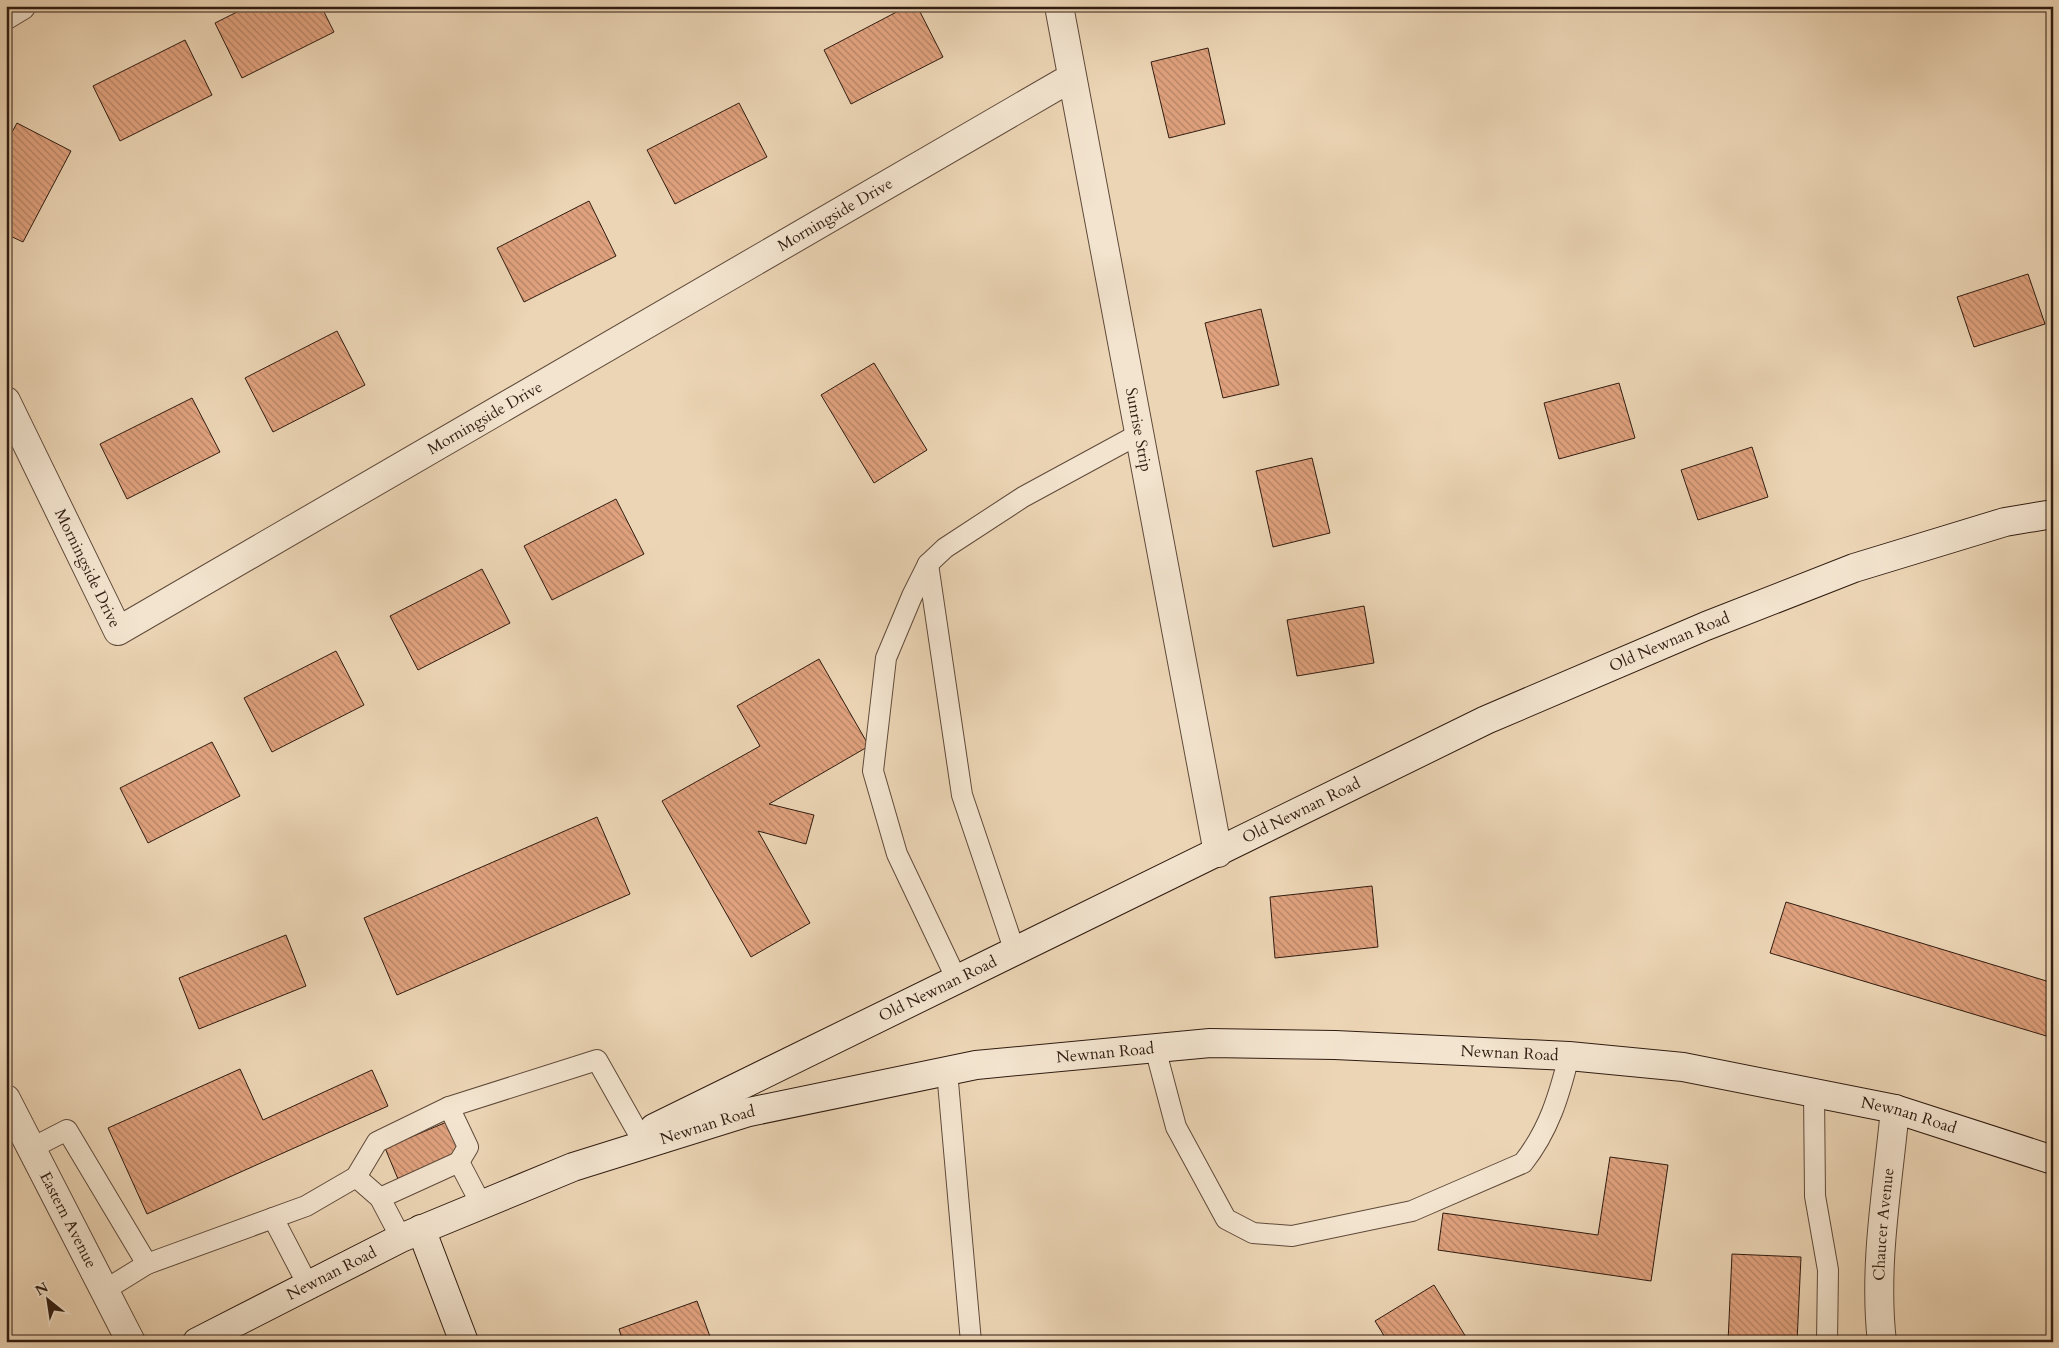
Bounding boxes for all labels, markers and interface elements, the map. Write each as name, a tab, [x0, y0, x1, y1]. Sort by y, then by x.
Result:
street label: Morningside Drive	[773, 173, 897, 257]
street label: Morningside Drive	[423, 376, 547, 460]
street label: Sunrise Strip	[1120, 386, 1157, 473]
street label: Morningside Drive	[49, 505, 126, 631]
street label: Old Newnan Road	[1606, 607, 1733, 677]
street label: Old Newnan Road	[1239, 772, 1365, 849]
street label: Old Newnan Road	[875, 950, 1001, 1027]
street label: Newnan Road	[1055, 1037, 1156, 1068]
street label: Newnan Road	[1460, 1040, 1560, 1067]
street label: Newnan Road	[1859, 1092, 1960, 1139]
street label: Newnan Road	[657, 1100, 757, 1150]
street label: Chaucer Avenue	[1868, 1167, 1900, 1281]
street label: Eastern Avenue	[34, 1168, 102, 1272]
street label: Newnan Road	[283, 1241, 381, 1306]
north arrow	[22, 1276, 72, 1326]
text: N	[32, 1278, 52, 1300]

